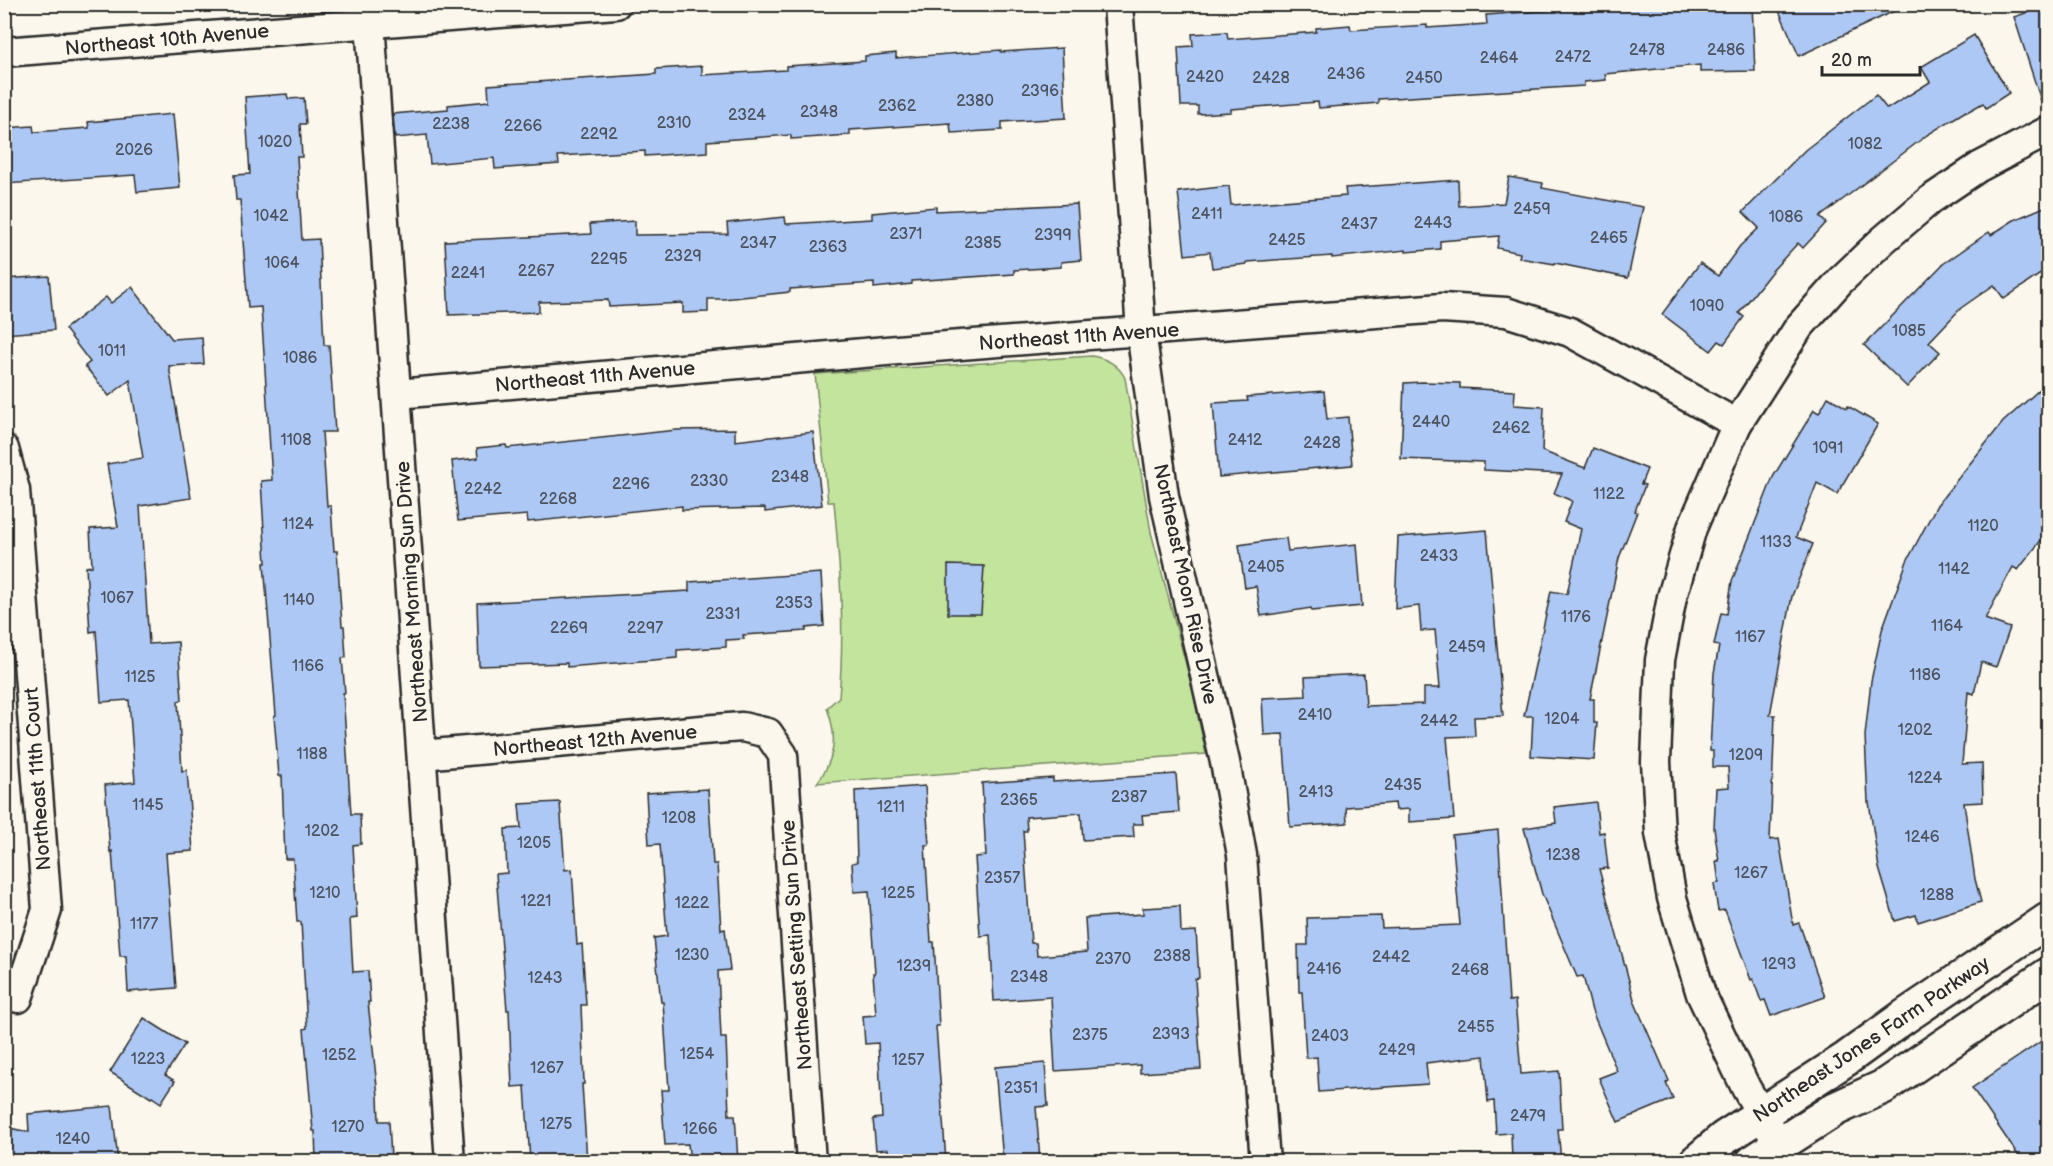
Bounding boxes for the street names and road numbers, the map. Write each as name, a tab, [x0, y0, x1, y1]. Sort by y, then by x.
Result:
street label: Northeast 10th Avenue	[64, 19, 270, 61]
street label: Northeast 11th Avenue	[978, 318, 1180, 356]
street label: Northeast 11th Avenue	[494, 356, 696, 398]
street label: Northeast Morning Sun Drive	[391, 460, 433, 724]
street label: Northeast Moon Rise Drive	[1148, 462, 1222, 707]
street label: Northeast 11th Court	[20, 686, 56, 871]
street label: Northeast 12th Avenue	[492, 720, 698, 762]
street label: Northeast Setting Sun Drive	[776, 819, 818, 1071]
street label: Northeast Jones Farm Parkway	[1749, 952, 1994, 1128]

